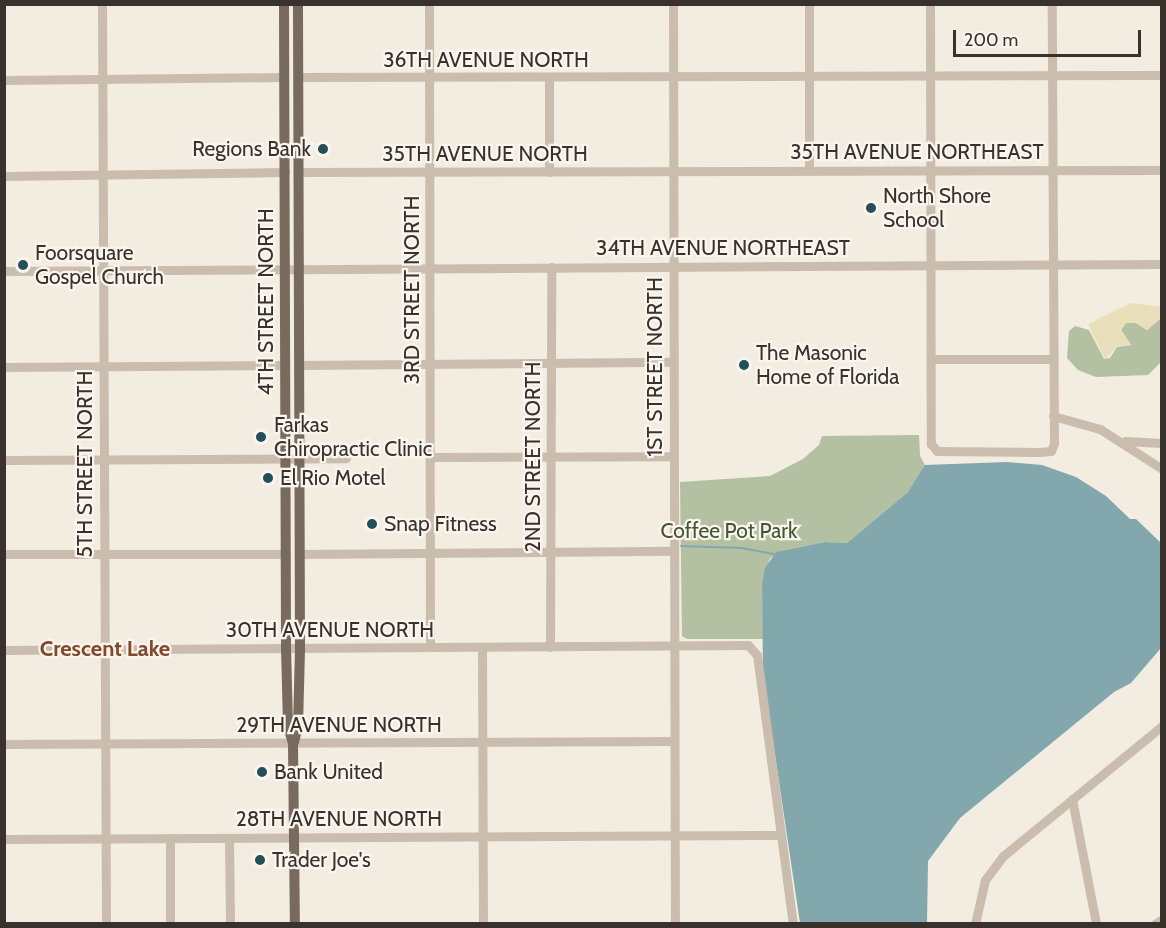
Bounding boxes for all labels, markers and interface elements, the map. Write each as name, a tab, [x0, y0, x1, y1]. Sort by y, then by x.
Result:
scale bar	[956, 18, 1144, 56]
text: 200 m	[964, 29, 1018, 51]
street label: 36TH AVENUE NORTH	[383, 47, 589, 73]
place label: Regions Bank	[192, 136, 311, 162]
street label: 35TH AVENUE NORTHEAST	[790, 139, 1044, 165]
street label: 35TH AVENUE NORTH	[382, 141, 588, 167]
marker: Regions Bank	[316, 142, 330, 156]
place label: North Shore School	[883, 183, 991, 233]
street label: 3RD STREET NORTH	[399, 196, 425, 384]
marker: North Shore School	[864, 201, 878, 215]
street label: 4TH STREET NORTH	[253, 208, 279, 396]
street label: 34TH AVENUE NORTHEAST	[596, 235, 850, 261]
place label: Foorsquare Gospel Church	[35, 240, 164, 290]
marker: Foorsquare Gospel Church	[16, 258, 30, 272]
street label: 1ST STREET NORTH	[642, 277, 668, 457]
place label: The Masonic Home of Florida	[756, 340, 899, 390]
marker: The Masonic Home of Florida	[737, 358, 751, 372]
street label: 2ND STREET NORTH	[520, 362, 546, 552]
street label: 5TH STREET NORTH	[72, 371, 98, 557]
place label: Farkas Chiropractic Clinic	[274, 412, 432, 462]
marker: Farkas Chiropractic Clinic	[252, 428, 270, 446]
place label: El Rio Motel	[280, 465, 385, 491]
marker: El Rio Motel	[261, 471, 275, 485]
place label: Snap Fitness	[384, 511, 497, 537]
marker: Snap Fitness	[365, 517, 379, 531]
park label: Coffee Pot Park	[661, 518, 797, 544]
street label: 30TH AVENUE NORTH	[226, 617, 434, 643]
district label: Crescent Lake	[40, 636, 170, 662]
street label: 29TH AVENUE NORTH	[236, 712, 442, 738]
place label: Bank United	[274, 759, 383, 785]
marker: Bank United	[255, 765, 269, 779]
street label: 28TH AVENUE NORTH	[236, 806, 442, 832]
place label: Trader Joe's	[272, 847, 371, 873]
marker: Trader Joe's	[253, 853, 267, 867]

